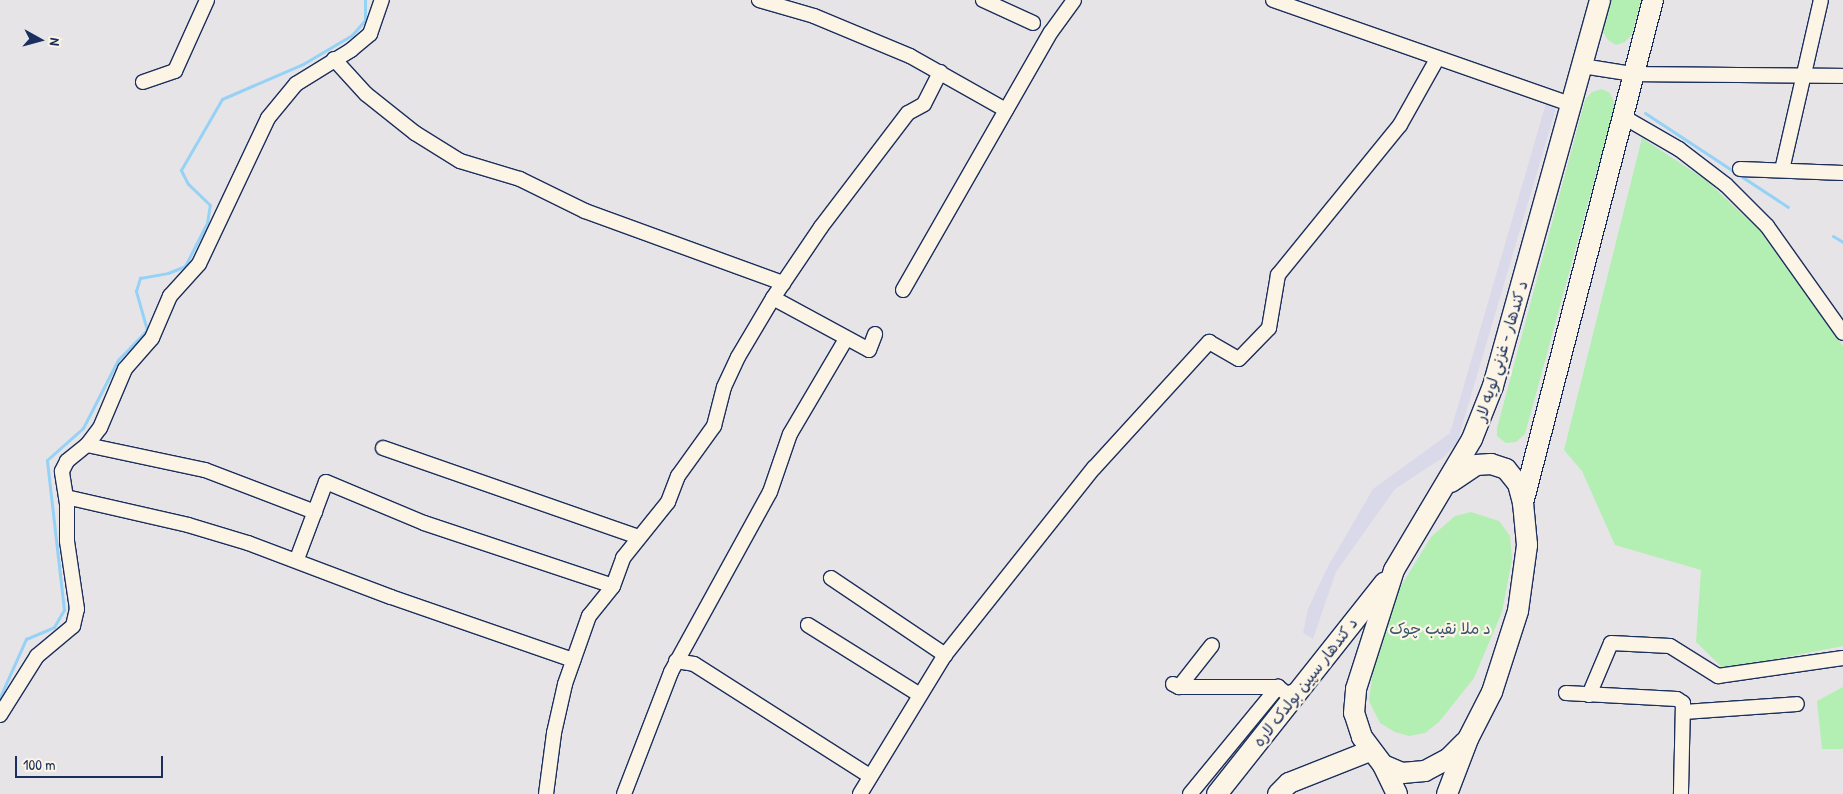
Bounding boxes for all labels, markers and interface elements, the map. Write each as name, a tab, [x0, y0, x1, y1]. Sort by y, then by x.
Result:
north arrow	[15, 15, 65, 65]
text: N	[46, 37, 65, 47]
street label: د کندهار - غزني لويه لار	[1470, 278, 1532, 424]
street label: د کندهار سپین بولدک لاره	[1249, 614, 1361, 750]
park label: د ملا نقيب چوک	[1389, 618, 1491, 638]
scale bar	[18, 746, 165, 778]
text: 100 m	[23, 754, 56, 775]

